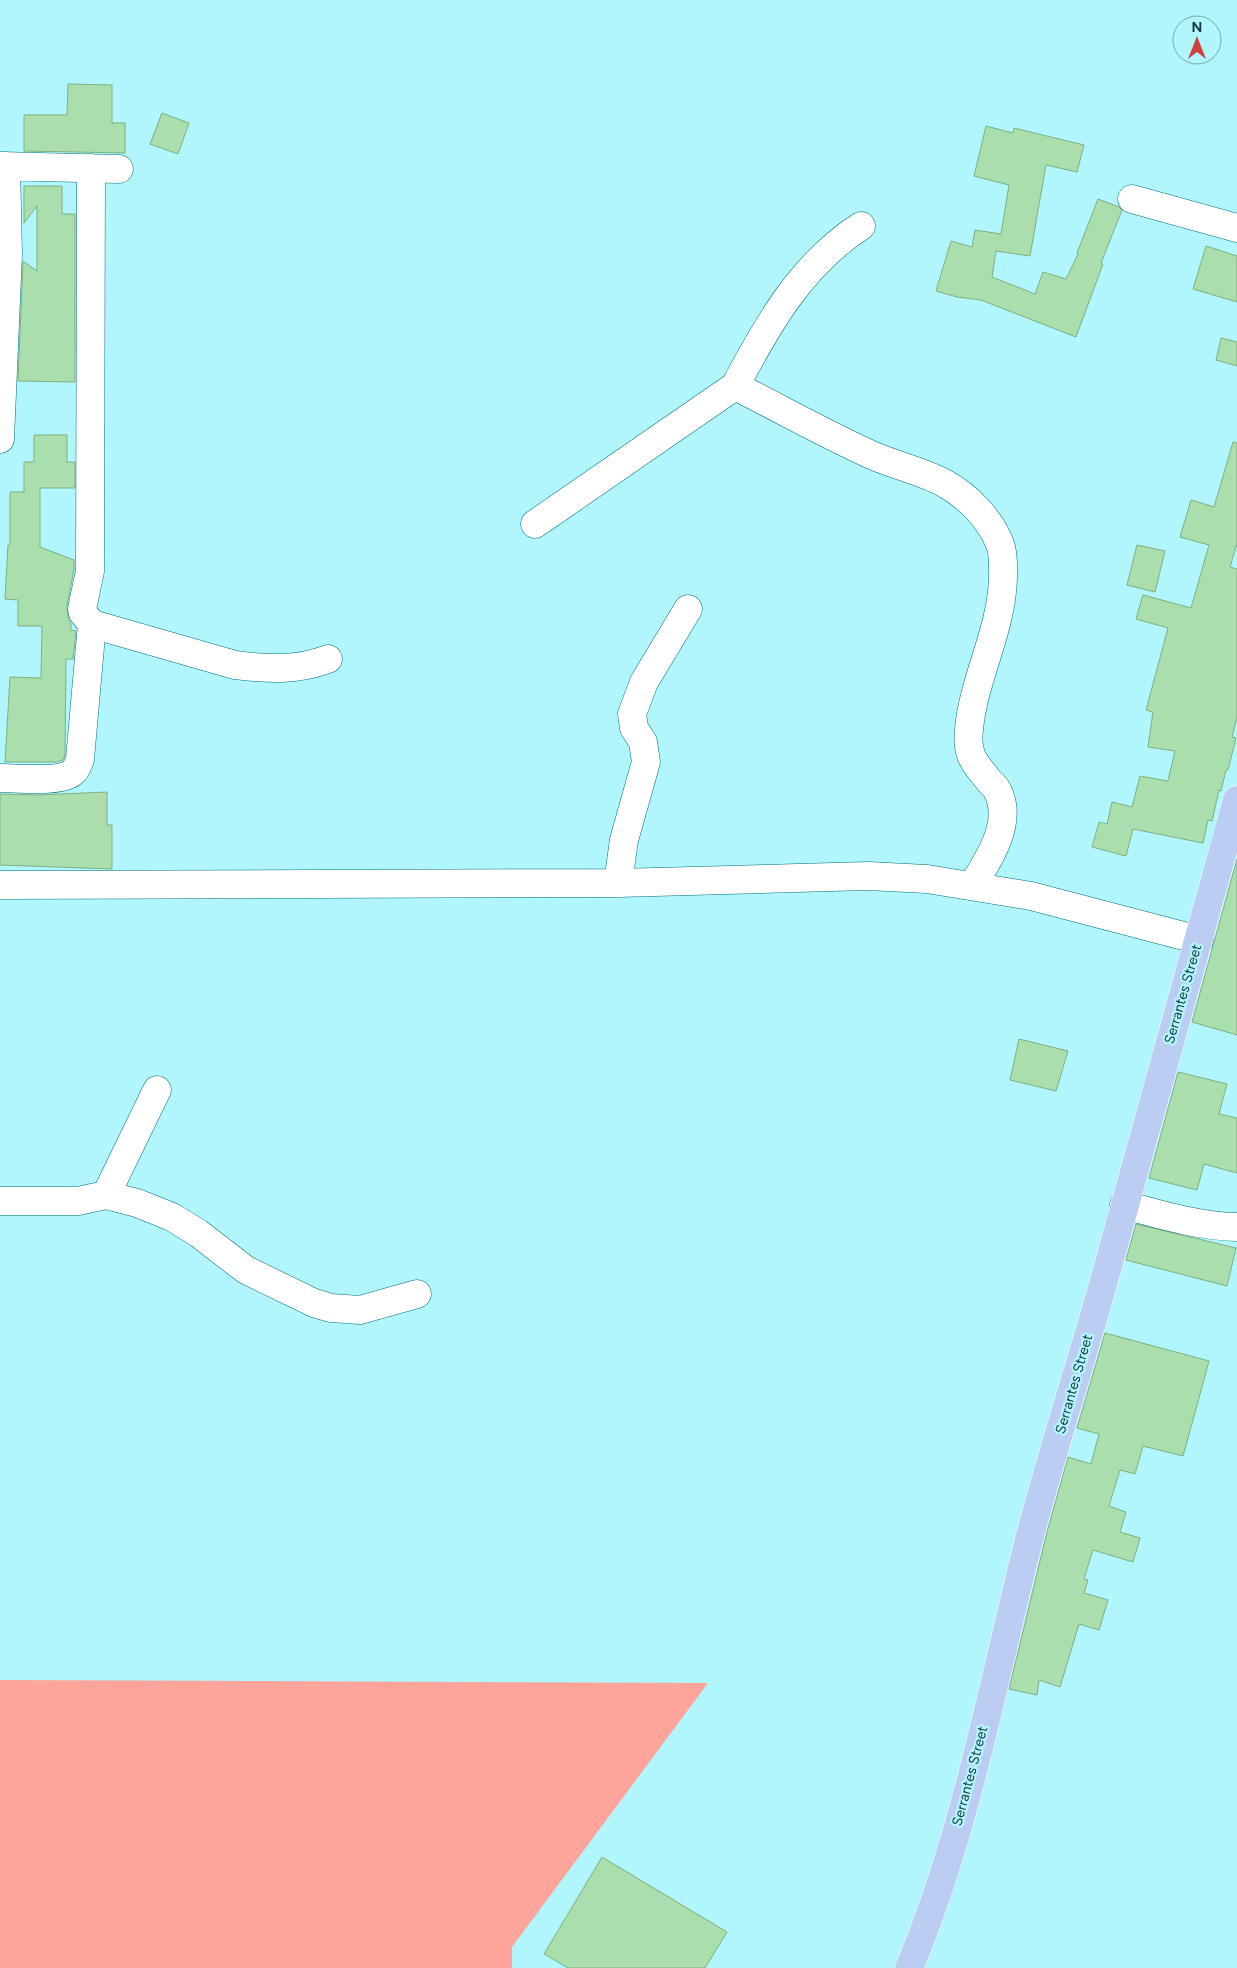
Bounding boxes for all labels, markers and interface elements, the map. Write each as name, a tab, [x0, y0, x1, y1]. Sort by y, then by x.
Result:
north arrow	[1172, 15, 1222, 65]
text: N	[1192, 19, 1202, 36]
street label: Serrantes Street	[1161, 942, 1205, 1046]
street label: Serrantes Street	[1052, 1332, 1096, 1436]
street label: Serrantes Street	[948, 1724, 992, 1828]

